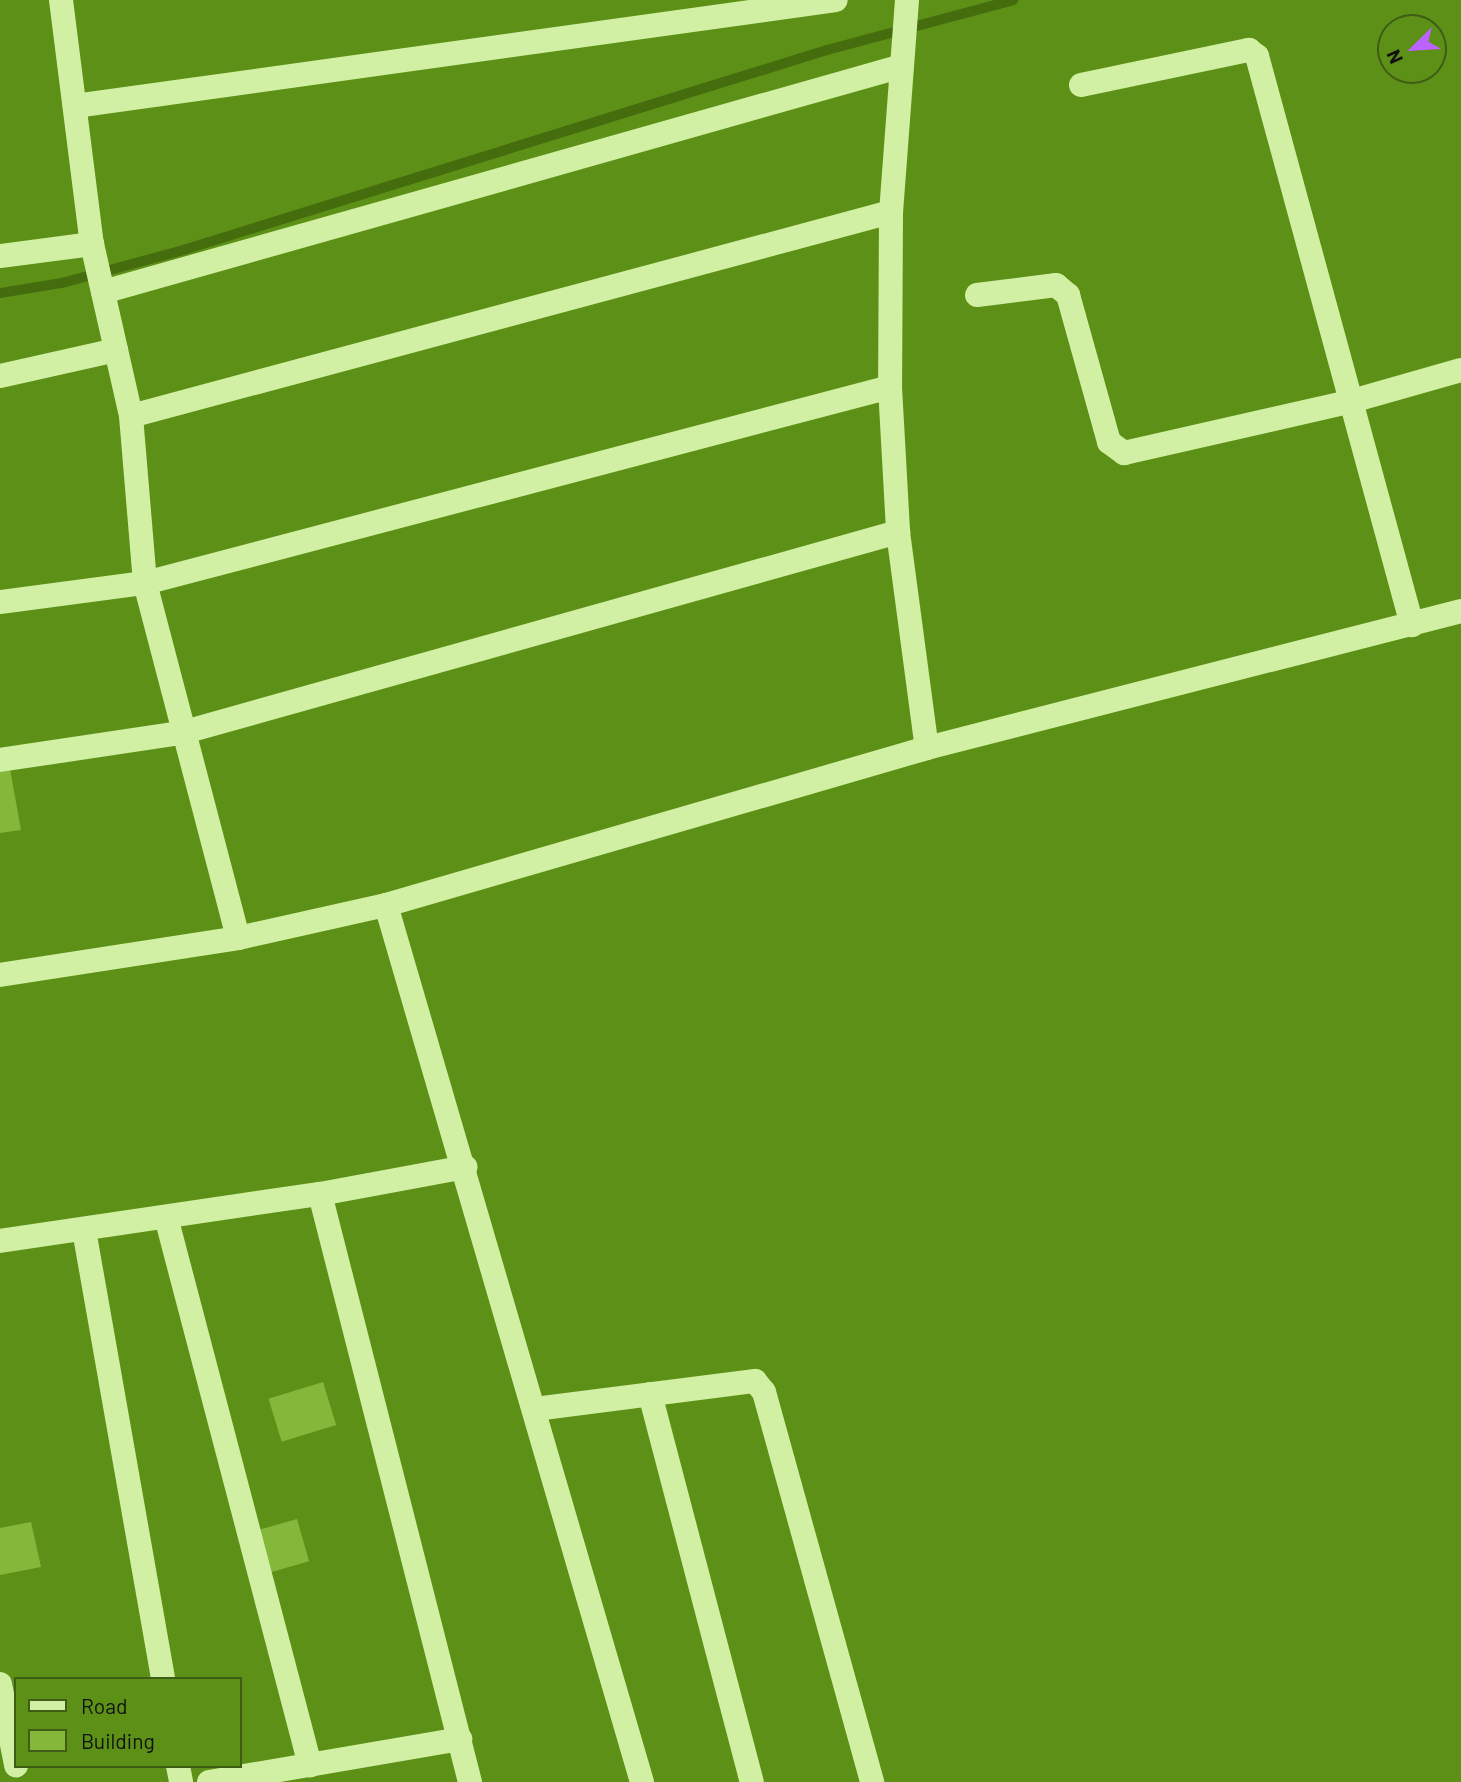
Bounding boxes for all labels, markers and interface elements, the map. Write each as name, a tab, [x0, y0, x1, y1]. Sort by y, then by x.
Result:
north arrow	[1377, 14, 1447, 84]
text: N	[1381, 46, 1407, 67]
legend	[14, 1677, 242, 1768]
text: Road	[81, 1693, 127, 1718]
text: Building	[81, 1728, 155, 1753]

